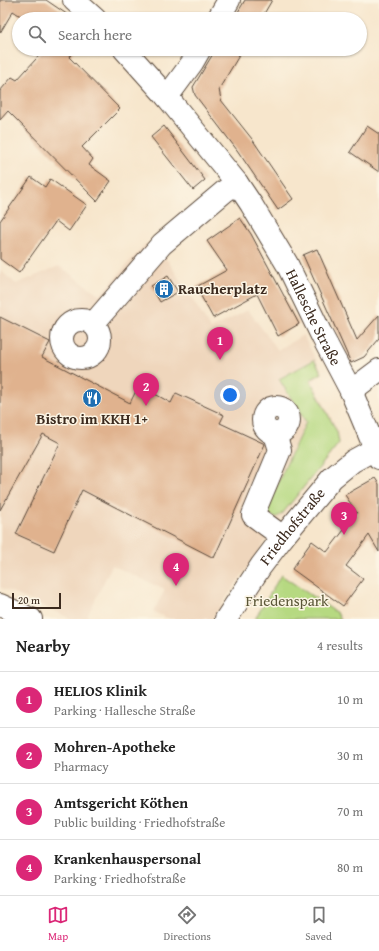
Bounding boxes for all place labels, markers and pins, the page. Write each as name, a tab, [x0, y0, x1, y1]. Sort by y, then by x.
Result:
building icon: Raucherplatz	[153, 278, 175, 300]
place label: Raucherplatz	[178, 278, 267, 299]
pin: 1	[207, 327, 233, 360]
pin: 2	[133, 373, 159, 406]
restaurant icon: Bistro im KKH 1+	[81, 387, 103, 409]
place label: Bistro im KKH 1+	[36, 408, 148, 429]
pin: 3	[331, 502, 357, 535]
pin: 4	[163, 553, 189, 586]

